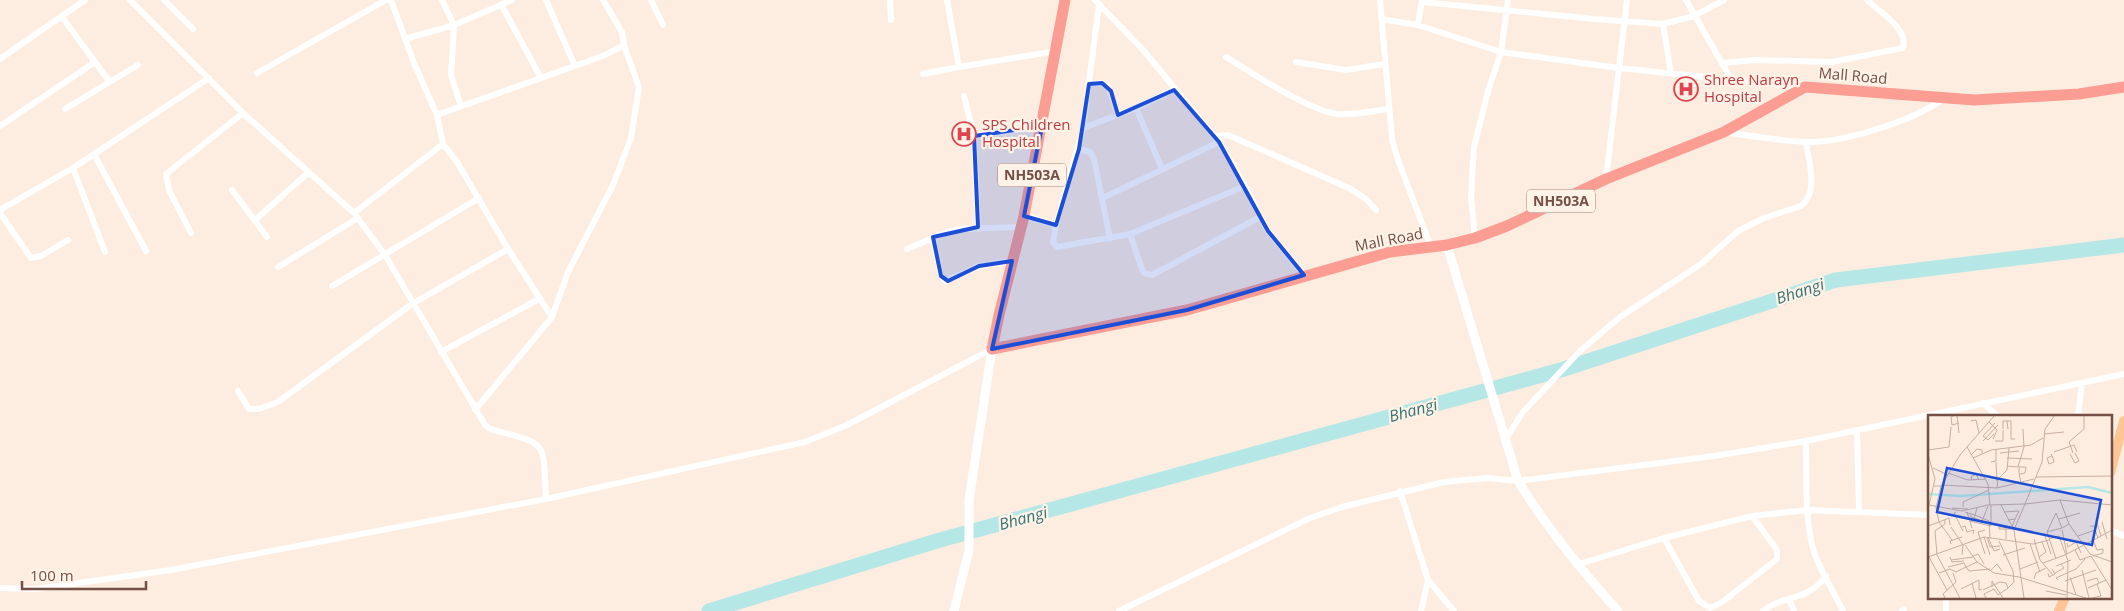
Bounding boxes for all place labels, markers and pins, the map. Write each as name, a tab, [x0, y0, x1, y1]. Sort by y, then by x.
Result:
place label: Shree Narayn Hospital	[1704, 69, 1799, 106]
hospital icon: Shree Narayn Hospital	[1673, 76, 1699, 102]
place label: SPS Children Hospital	[982, 114, 1071, 151]
hospital icon: SPS Children Hospital	[951, 121, 977, 147]

